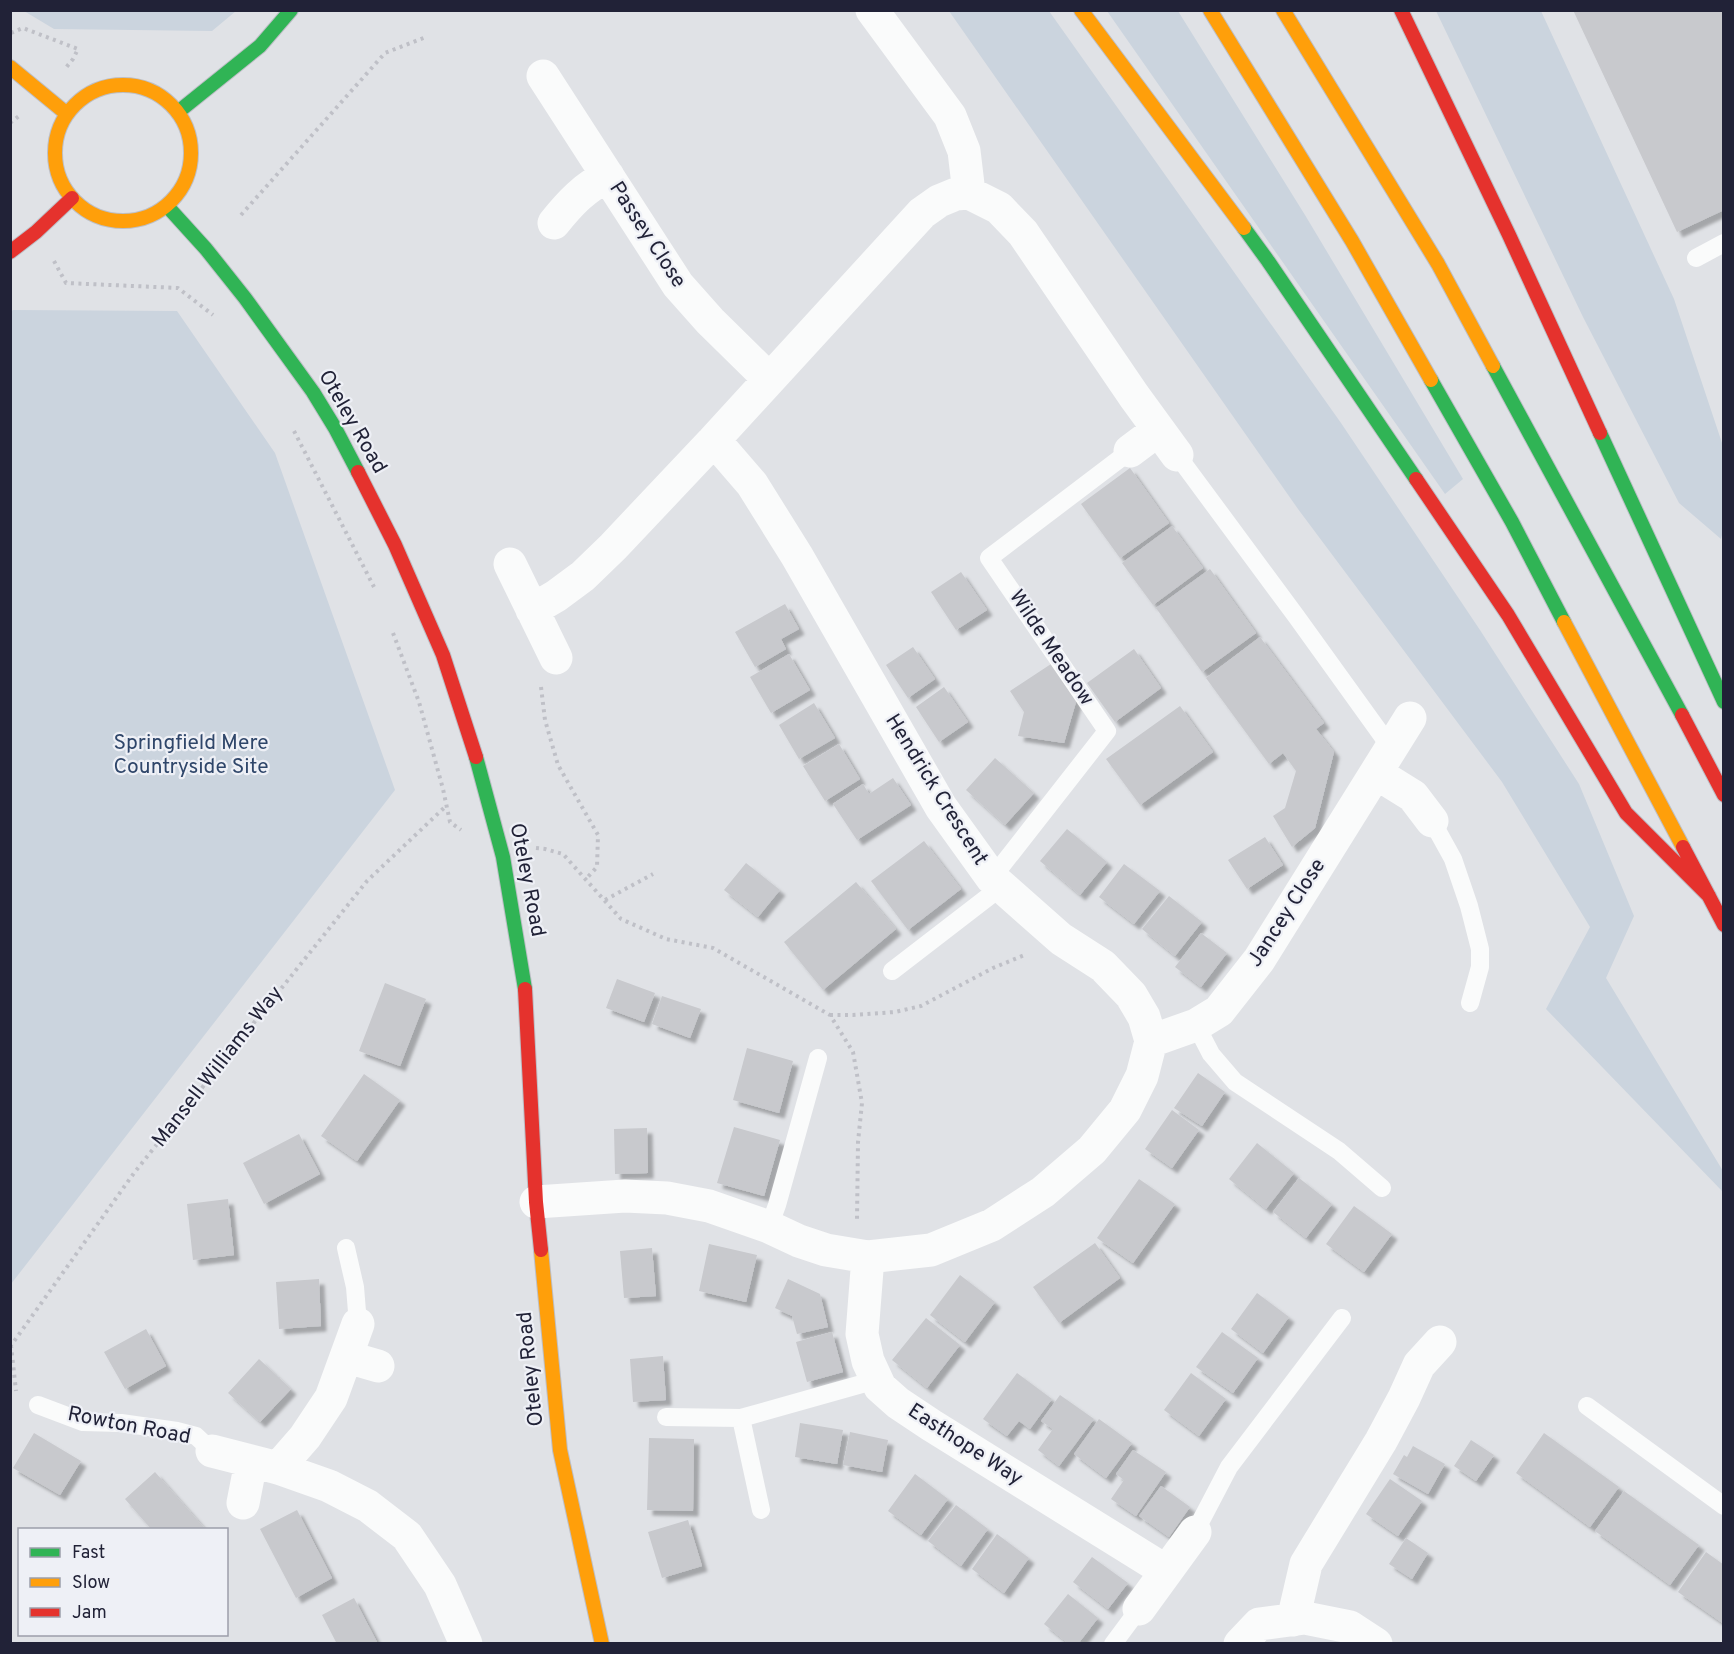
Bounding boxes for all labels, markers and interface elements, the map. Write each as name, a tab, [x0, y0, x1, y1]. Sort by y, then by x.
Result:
street label: Passey Close	[603, 177, 691, 293]
street label: Oteley Road	[311, 365, 393, 479]
street label: Wilde Meadow	[1002, 585, 1100, 711]
street label: Hendrick Crescent	[879, 709, 993, 871]
park label: Springfield Mere Countryside Site	[113, 730, 269, 781]
street label: Oteley Road	[503, 821, 551, 939]
street label: Jancey Close	[1242, 854, 1332, 972]
street label: Mansell Williams Way	[146, 981, 290, 1153]
street label: Oteley Road	[512, 1310, 550, 1428]
street label: Easthope Way	[902, 1398, 1028, 1492]
street label: Rowton Road	[65, 1401, 193, 1451]
legend	[18, 1528, 228, 1636]
text: Fast	[72, 1542, 105, 1565]
text: Slow	[72, 1572, 110, 1595]
text: Jam	[72, 1602, 107, 1625]

